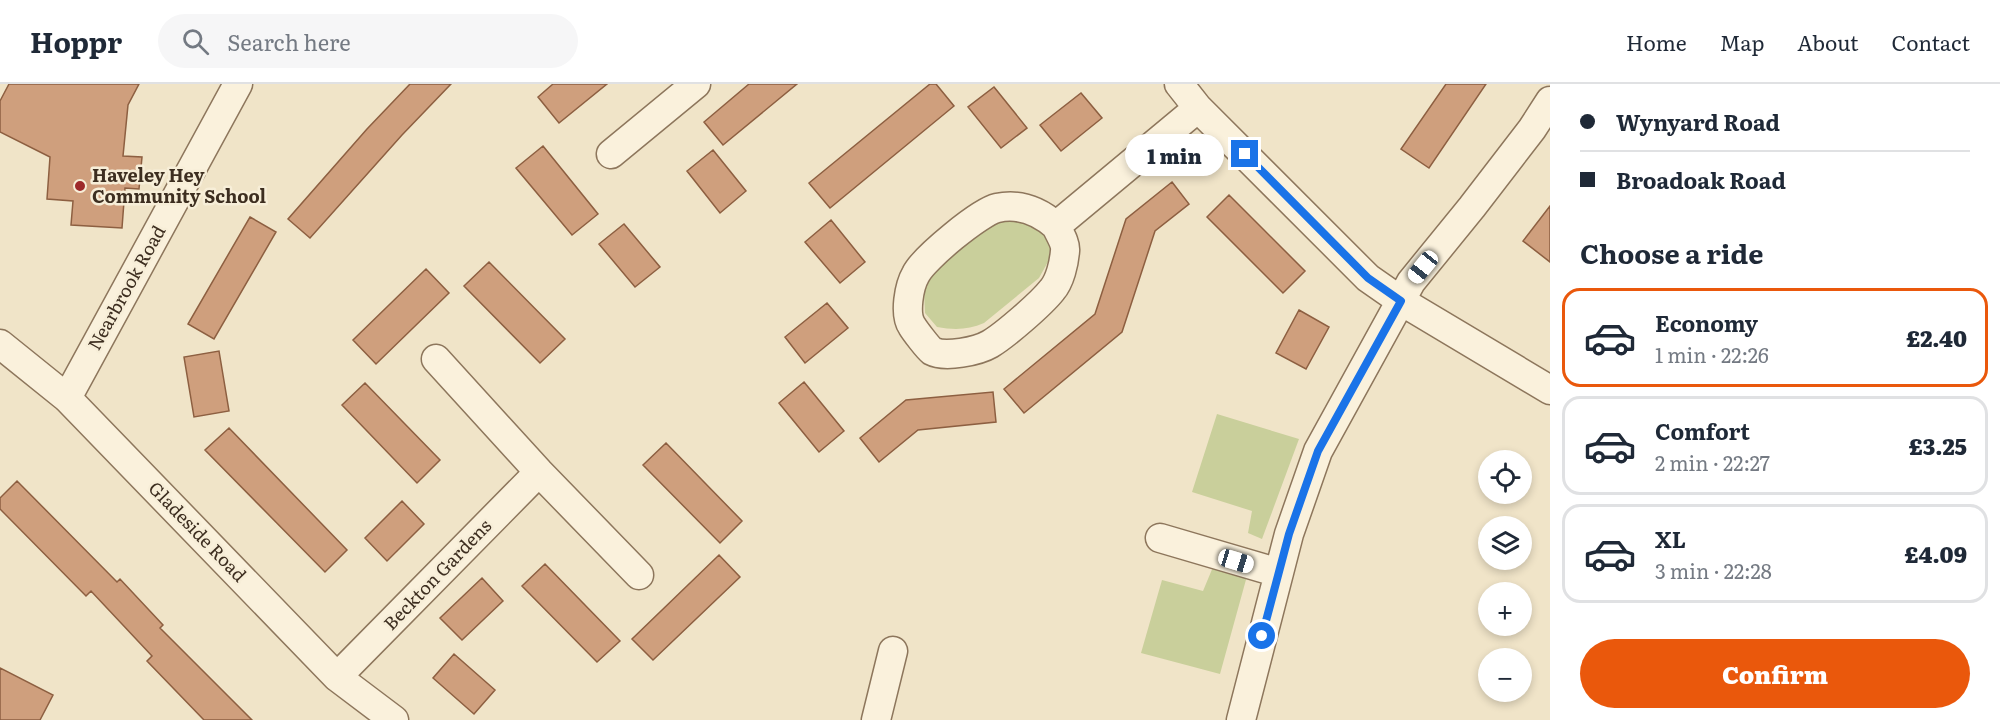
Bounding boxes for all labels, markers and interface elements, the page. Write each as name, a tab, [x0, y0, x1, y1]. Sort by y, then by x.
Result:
search box	[158, 14, 578, 68]
text: Hoppr	[30, 20, 122, 62]
icon: search	[179, 25, 212, 58]
text: Search here	[227, 25, 351, 58]
text: Home	[1626, 26, 1687, 57]
text: Map	[1720, 26, 1764, 57]
text: About	[1797, 26, 1859, 57]
text: Contact	[1892, 26, 1970, 57]
text: Wynyard Road	[1616, 105, 1780, 138]
callout: 1 min	[1125, 133, 1224, 175]
text: 1 min	[1147, 140, 1202, 170]
route end	[1231, 140, 1258, 167]
place label: Haveley Hey Community School	[92, 161, 267, 209]
text: Broadoak Road	[1616, 163, 1786, 196]
marker: Haveley Hey Community School	[73, 179, 87, 193]
street label: Nearbrook Road	[80, 220, 171, 355]
text: Choose a ride	[1580, 232, 1763, 272]
car	[1405, 247, 1441, 287]
text: Economy	[1655, 306, 1758, 339]
icon: car	[1583, 311, 1637, 365]
text: £2.40	[1906, 321, 1967, 354]
text: 1 min · 22:26	[1655, 339, 1769, 369]
text: Comfort	[1655, 414, 1750, 447]
icon: car	[1583, 419, 1637, 473]
text: £3.25	[1909, 429, 1967, 462]
text: 2 min · 22:27	[1655, 447, 1770, 477]
map controls	[1478, 450, 1532, 702]
button: locate	[1478, 450, 1532, 504]
street label: Gladeside Road	[143, 475, 253, 587]
street label: Beckton Gardens	[377, 512, 497, 636]
button: layers	[1478, 516, 1532, 570]
text: XL	[1655, 522, 1686, 555]
icon: car	[1583, 527, 1637, 581]
text: £4.09	[1905, 537, 1967, 570]
car	[1216, 547, 1256, 575]
text: 3 min · 22:28	[1655, 555, 1772, 585]
button: +	[1478, 582, 1532, 636]
route start	[1248, 622, 1275, 649]
button: Confirm	[1580, 639, 1970, 708]
button: −	[1478, 648, 1532, 702]

